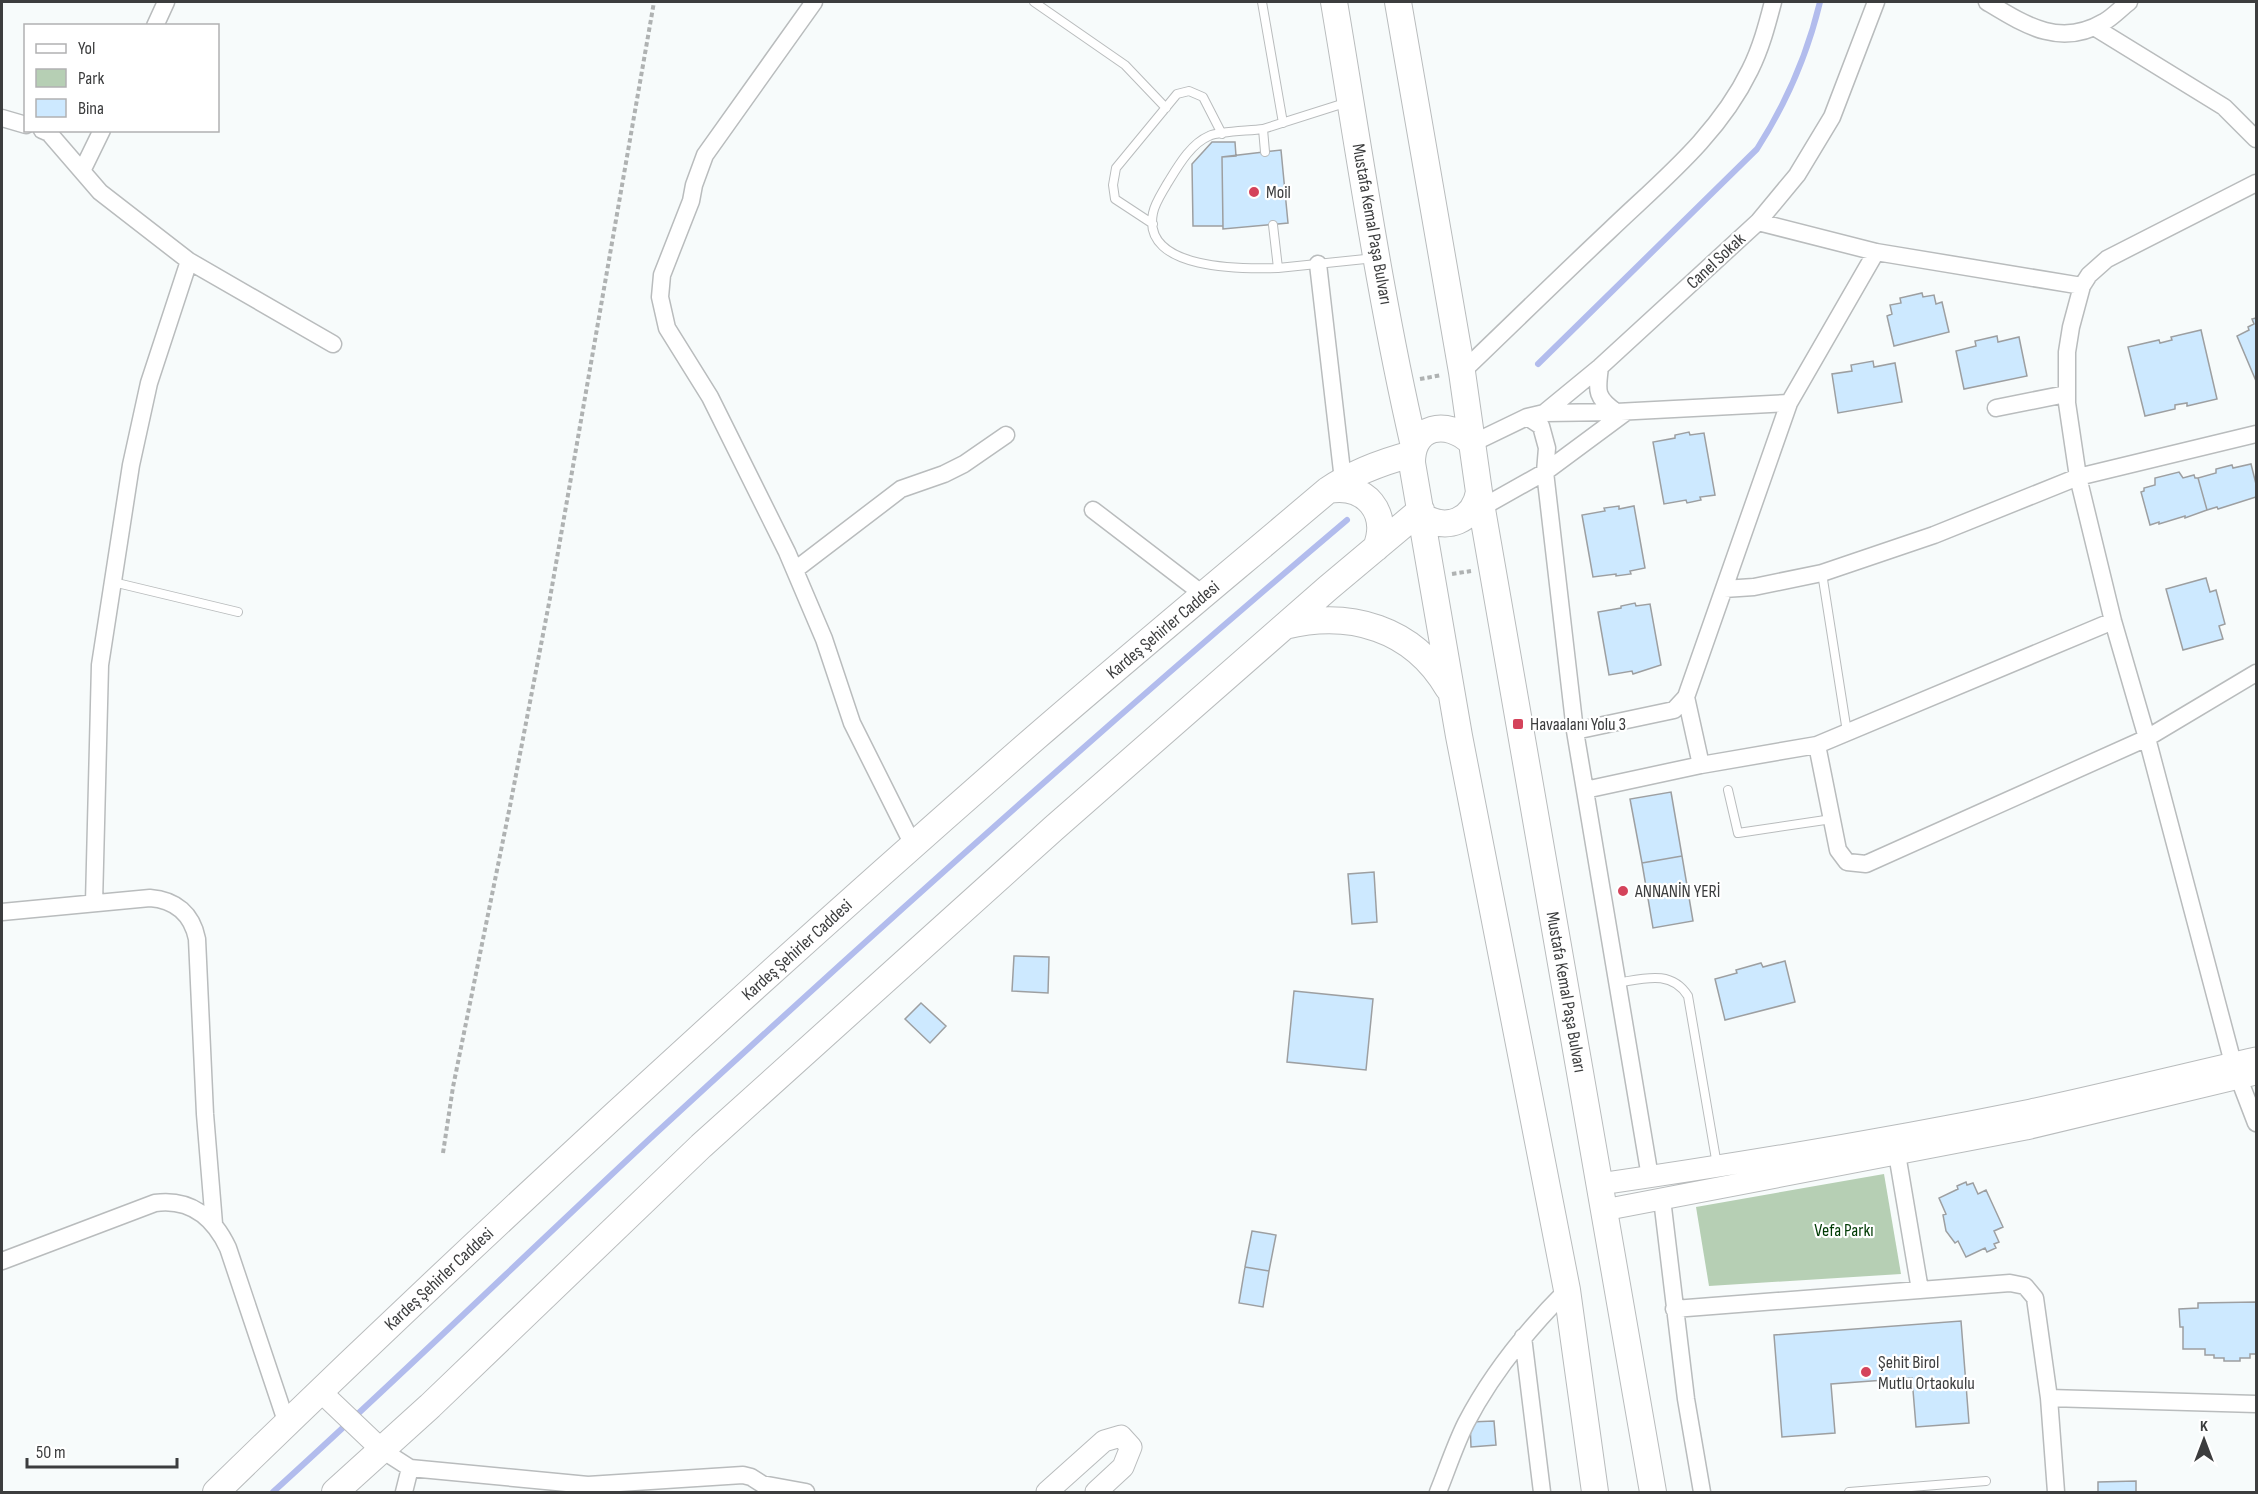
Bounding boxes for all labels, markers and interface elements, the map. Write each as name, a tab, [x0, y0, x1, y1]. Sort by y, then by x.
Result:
legend	[24, 24, 219, 132]
text: Yol	[78, 38, 95, 59]
text: Park	[78, 68, 104, 89]
text: Bina	[78, 98, 104, 119]
street label: Mustafa Kemal Paşa Bulvarı	[1348, 142, 1396, 306]
place label: Moil	[1266, 182, 1291, 203]
marker: Moil	[1247, 185, 1261, 199]
street label: Canel Sokak	[1682, 229, 1750, 293]
street label: Kardeş Şehirler Caddesi	[1102, 577, 1224, 683]
place label: Havaalanı Yolu 3	[1530, 714, 1626, 735]
marker: Havaalanı Yolu 3	[1511, 717, 1525, 731]
place label: ANNANİN YERİ	[1634, 881, 1721, 902]
marker: ANNANİN YERİ	[1616, 884, 1630, 898]
street label: Kardeş Şehirler Caddesi	[738, 895, 856, 1005]
street label: Mustafa Kemal Paşa Bulvarı	[1542, 910, 1590, 1074]
park label: Vefa Parkı	[1814, 1220, 1874, 1241]
street label: Kardeş Şehirler Caddesi	[380, 1223, 498, 1335]
place label: Şehit Birol Mutlu Ortaokulu	[1878, 1352, 1975, 1394]
marker: Şehit Birol Mutlu Ortaokulu	[1859, 1365, 1873, 1379]
north arrow	[2174, 1410, 2234, 1470]
text: K	[2200, 1417, 2208, 1436]
scale bar	[27, 1431, 177, 1469]
text: 50 m	[36, 1442, 66, 1463]

